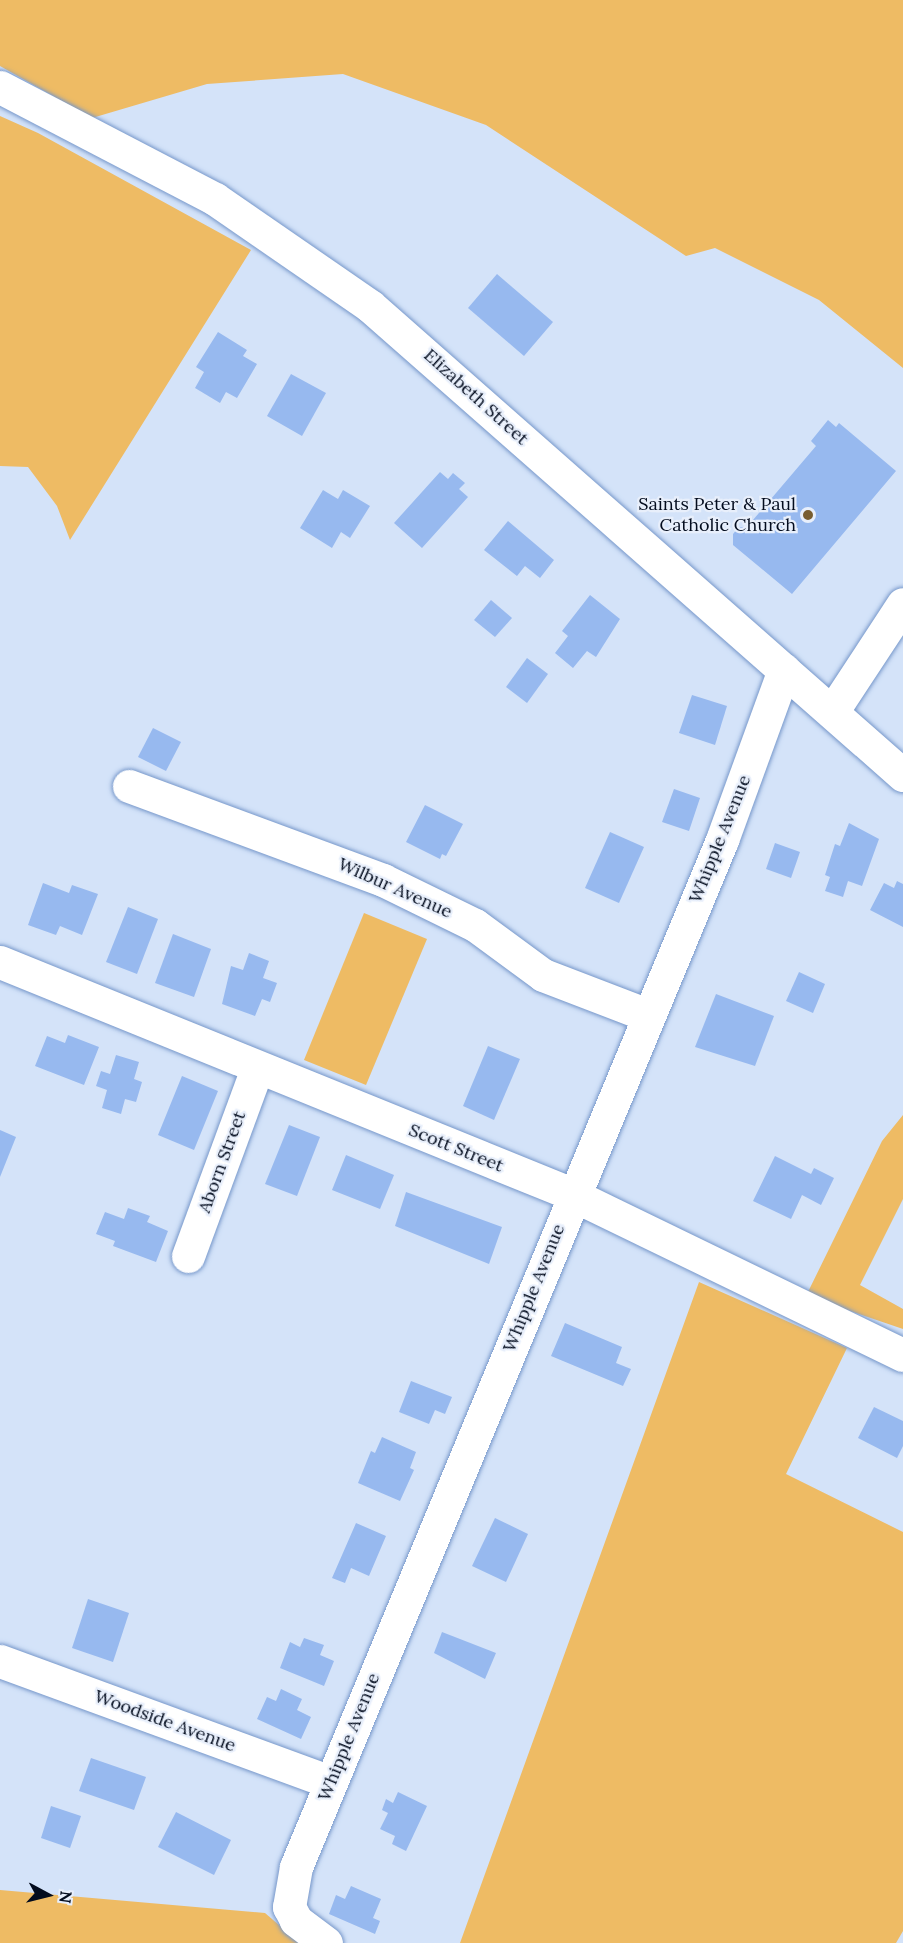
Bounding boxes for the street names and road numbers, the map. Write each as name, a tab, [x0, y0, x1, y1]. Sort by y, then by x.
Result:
street label: Elizabeth Street	[419, 344, 533, 450]
street label: Whipple Avenue	[684, 772, 756, 906]
street label: Wilbur Avenue	[335, 853, 455, 923]
street label: Aborn Street	[194, 1108, 250, 1216]
street label: Scott Street	[406, 1119, 506, 1177]
street label: Whipple Avenue	[498, 1221, 570, 1355]
street label: Whipple Avenue	[313, 1670, 385, 1804]
street label: Woodside Avenue	[91, 1685, 239, 1757]

